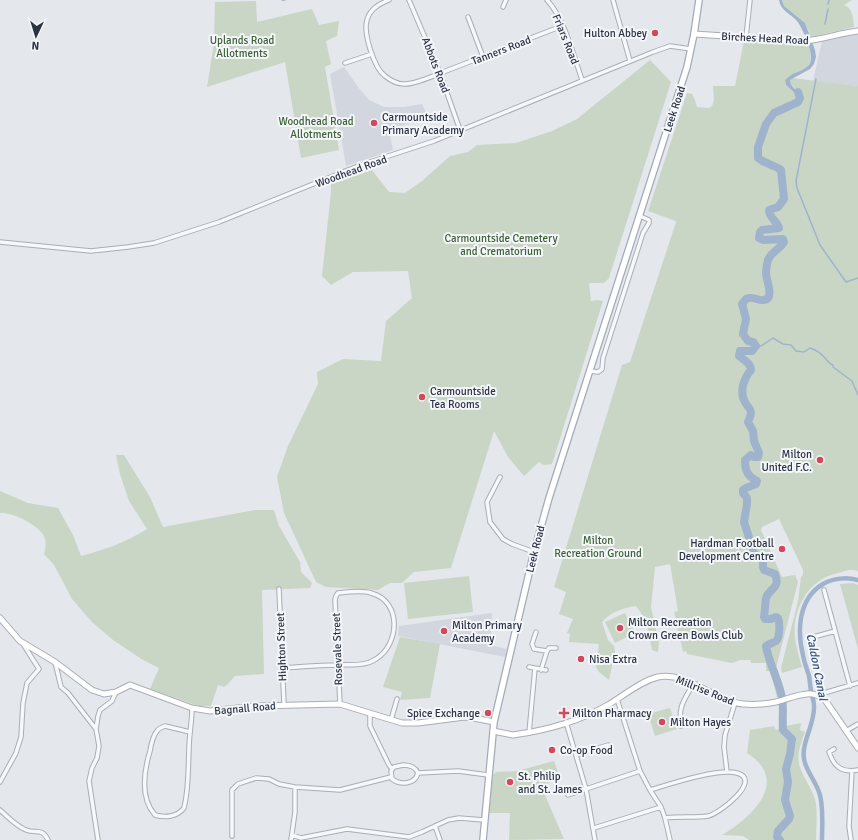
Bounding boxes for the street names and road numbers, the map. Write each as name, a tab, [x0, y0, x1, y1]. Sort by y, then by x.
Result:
street label: Friars Road	[550, 12, 582, 66]
street label: Birches Head Road	[721, 30, 809, 47]
street label: Tanners Road	[470, 33, 533, 68]
street label: Abbots Road	[419, 36, 452, 95]
street label: Leek Road	[661, 84, 688, 134]
street label: Woodhead Road	[314, 152, 389, 190]
street label: Leek Road	[523, 524, 548, 574]
street label: Highton Street	[274, 612, 289, 682]
street label: Rosevale Street	[330, 612, 345, 686]
street label: Millrise Road	[674, 673, 736, 708]
street label: Bagnall Road	[214, 699, 277, 718]

